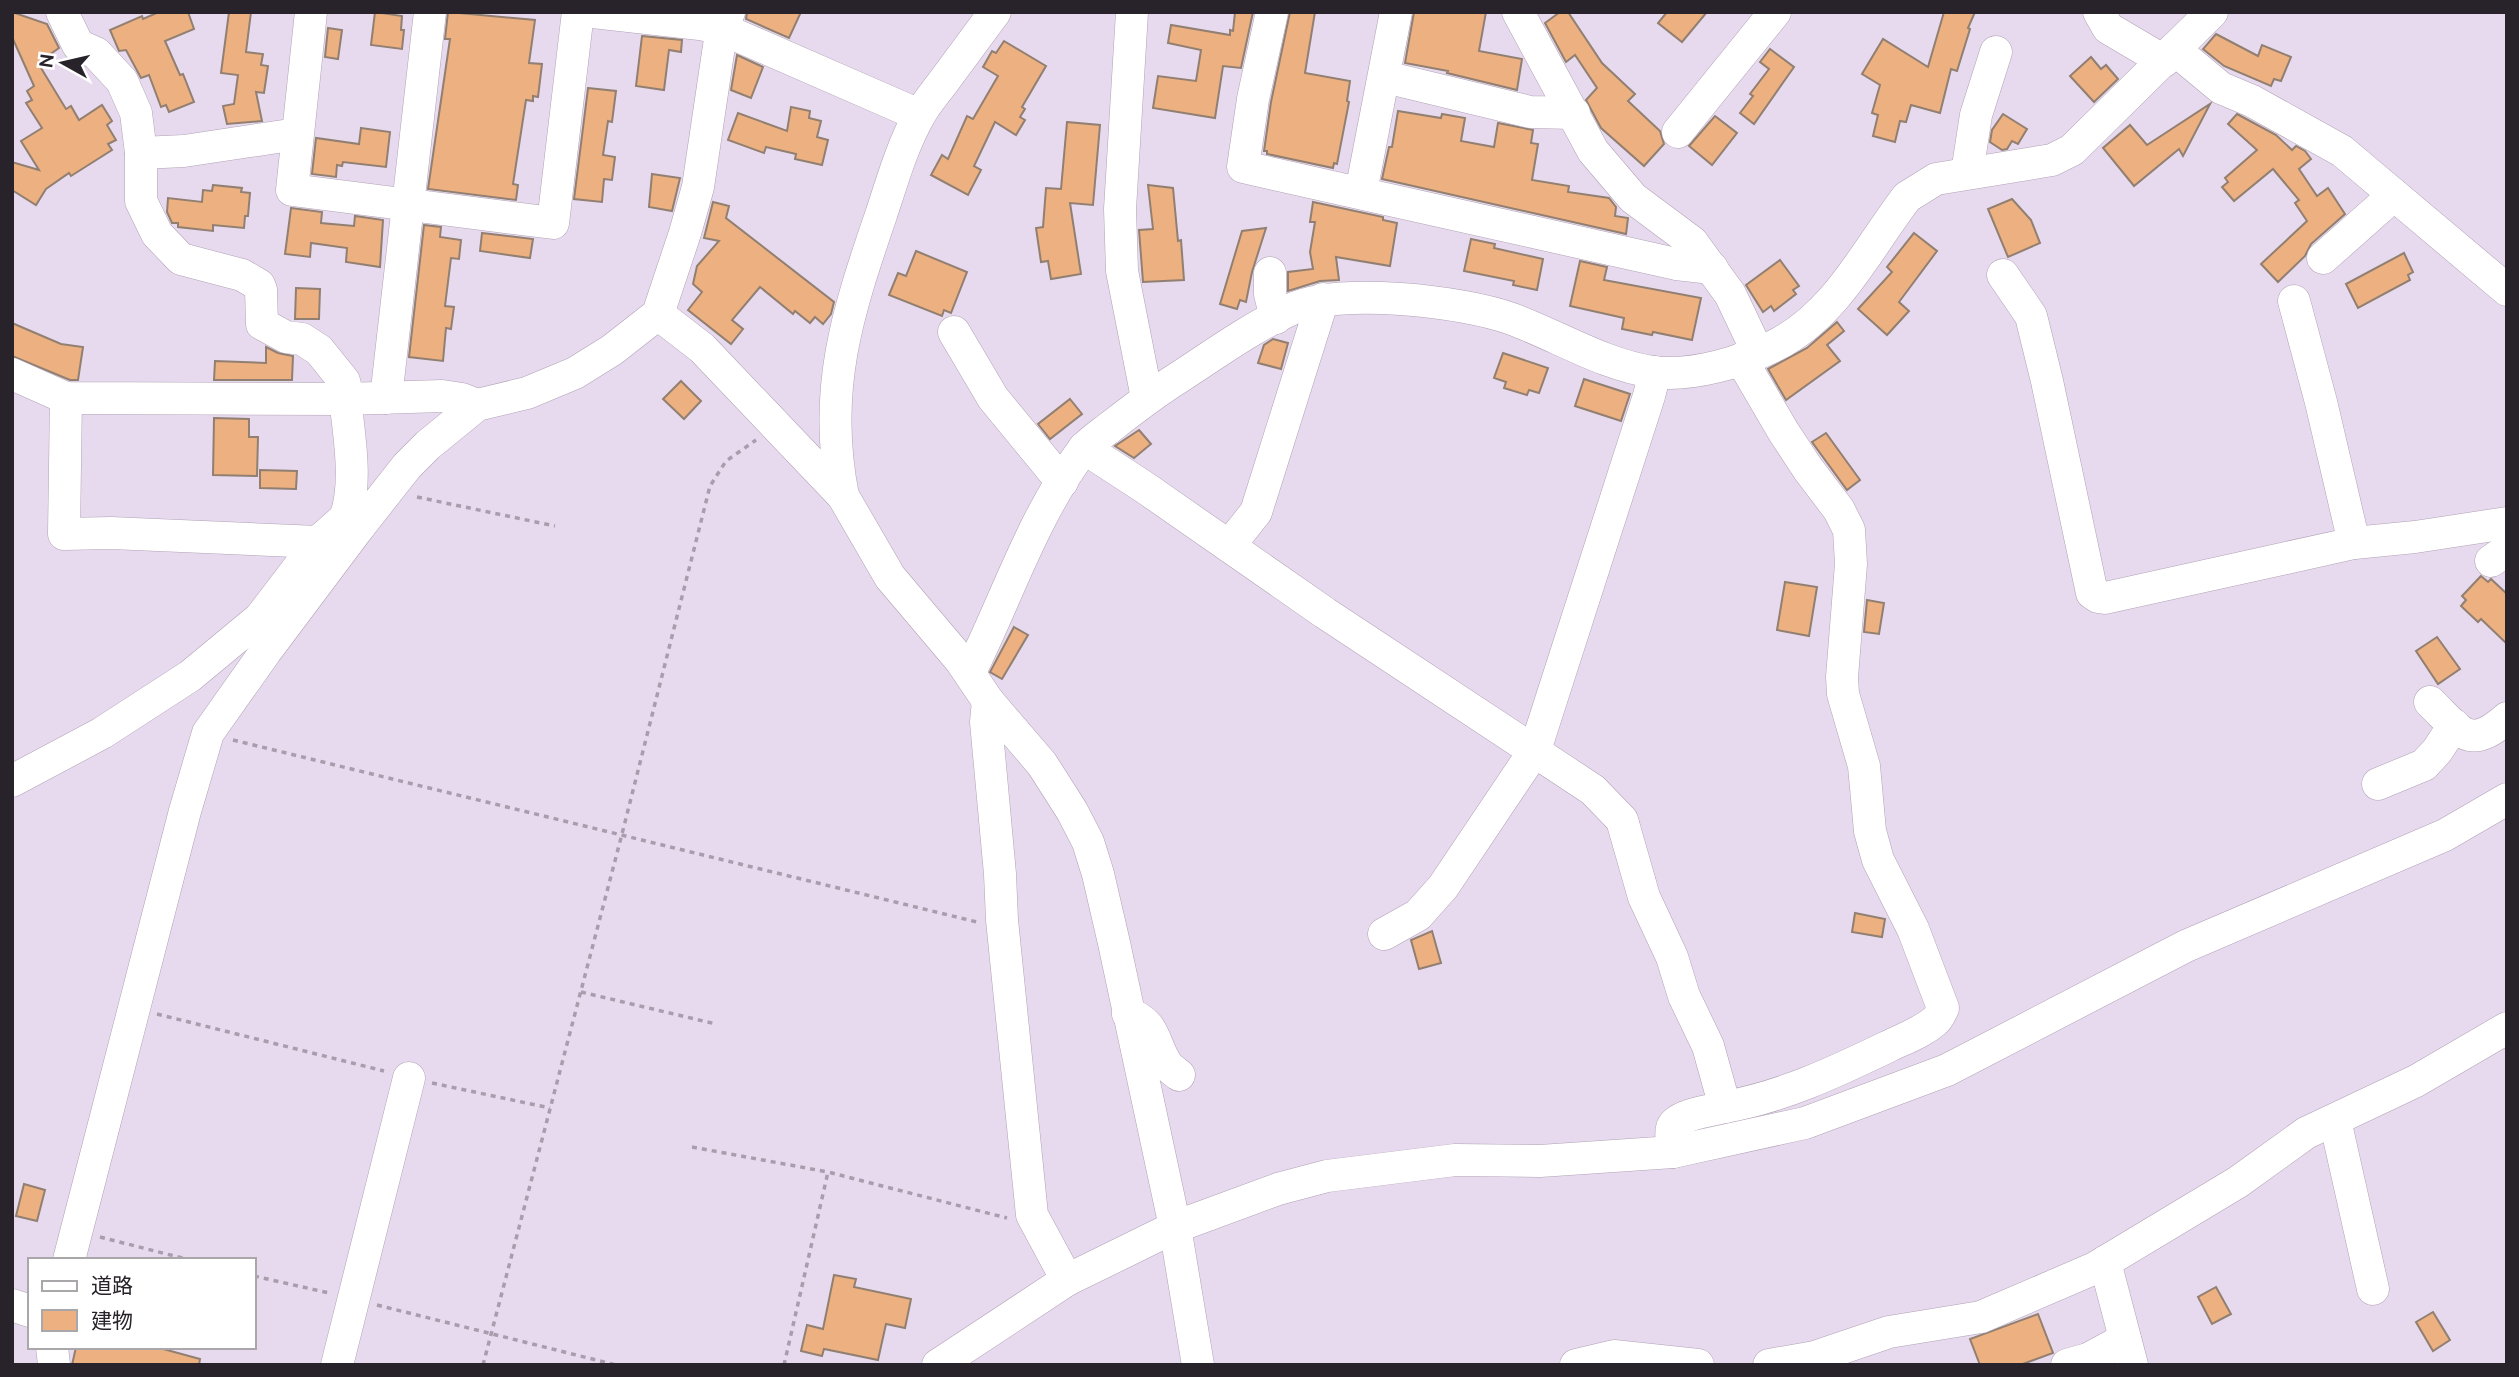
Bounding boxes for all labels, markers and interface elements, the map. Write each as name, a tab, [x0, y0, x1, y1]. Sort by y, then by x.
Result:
north arrow	[28, 28, 98, 98]
text: N	[34, 52, 58, 69]
legend	[28, 1258, 256, 1349]
text: 道路	[91, 1273, 133, 1297]
text: 建物	[91, 1308, 133, 1332]

